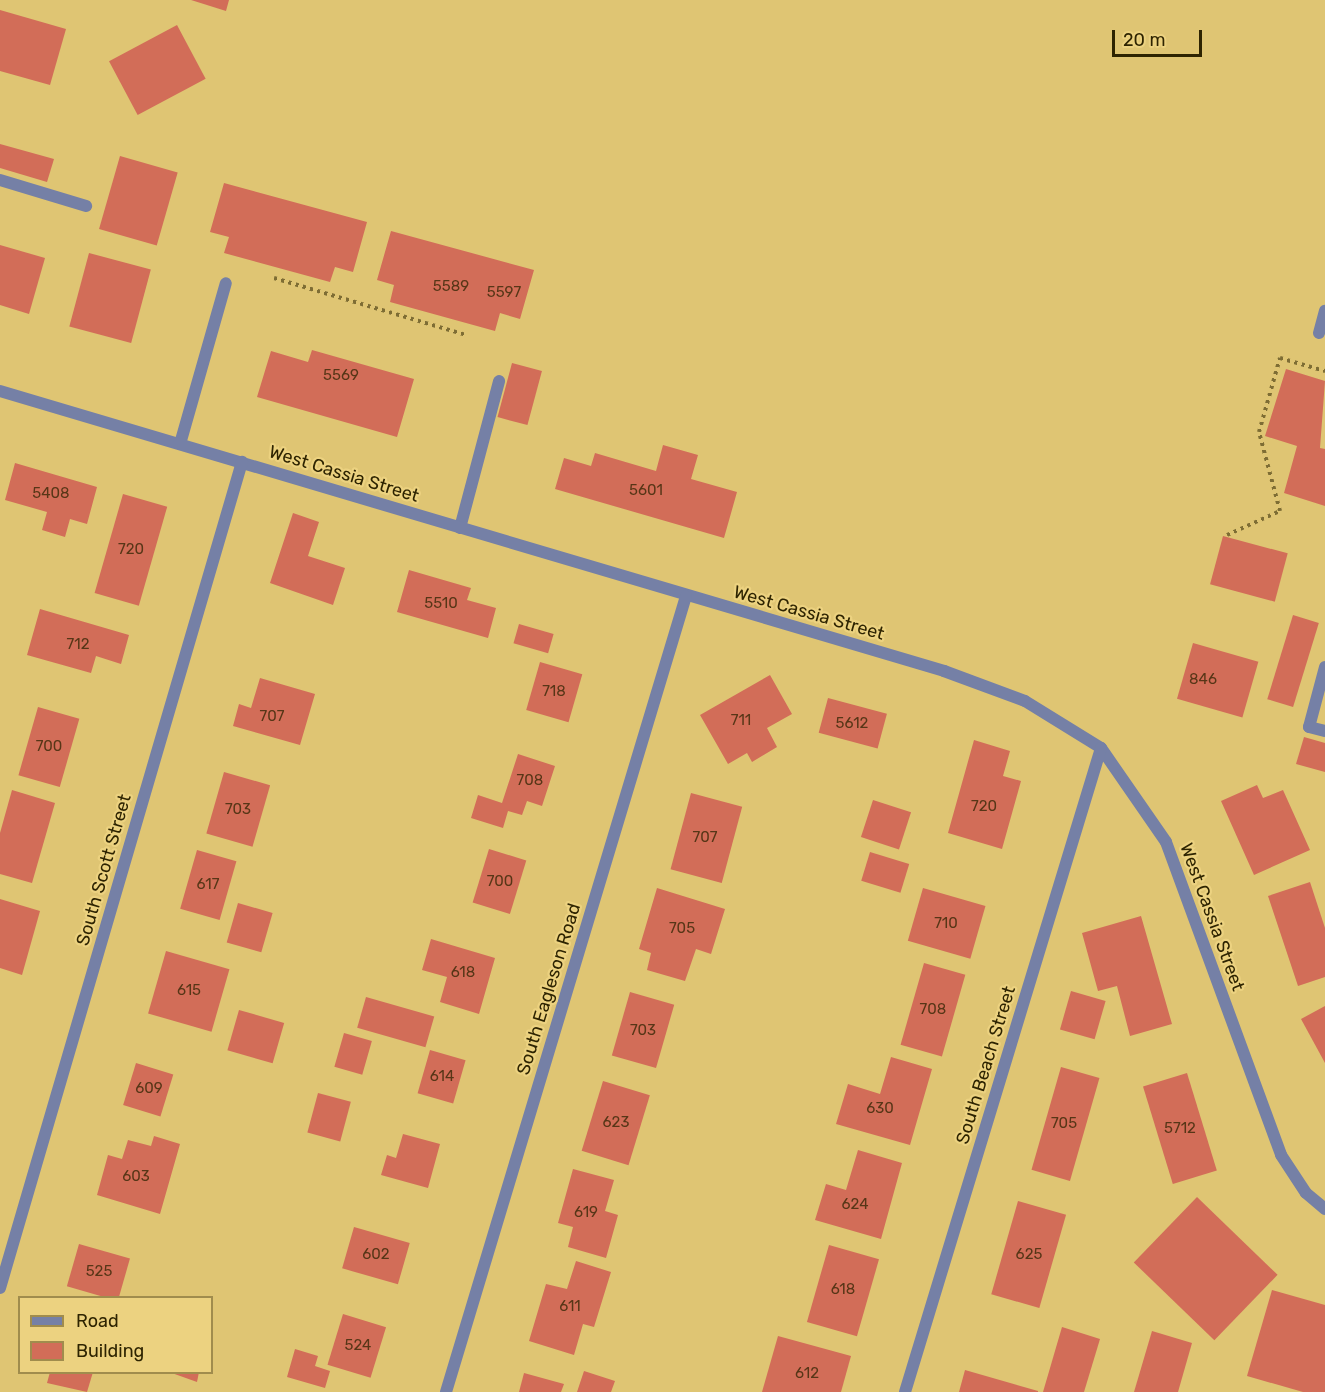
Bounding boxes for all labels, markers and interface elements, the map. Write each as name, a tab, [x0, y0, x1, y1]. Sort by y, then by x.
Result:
scale bar	[1115, 18, 1205, 56]
text: 20 m	[1123, 29, 1165, 51]
house number: 5589	[433, 278, 469, 296]
house number: 5597	[487, 284, 521, 302]
house number: 5569	[323, 367, 359, 385]
street label: West Cassia Street	[266, 441, 422, 507]
house number: 5601	[629, 482, 663, 500]
house number: 5408	[32, 485, 70, 503]
house number: 720	[118, 541, 144, 559]
street label: West Cassia Street	[731, 581, 887, 645]
house number: 5510	[424, 595, 458, 613]
house number: 712	[67, 636, 89, 654]
house number: 846	[1189, 671, 1217, 689]
house number: 718	[542, 683, 566, 701]
house number: 707	[260, 708, 284, 726]
house number: 711	[731, 712, 751, 730]
house number: 5612	[836, 715, 868, 733]
house number: 700	[36, 738, 62, 756]
house number: 708	[517, 772, 543, 790]
street label: South Scott Street	[72, 792, 136, 948]
house number: 720	[971, 798, 997, 816]
house number: 703	[225, 801, 251, 819]
house number: 707	[693, 829, 717, 847]
street label: West Cassia Street	[1175, 840, 1249, 994]
house number: 700	[487, 873, 513, 891]
house number: 617	[197, 876, 219, 894]
street label: South Eagleson Road	[513, 901, 585, 1077]
house number: 710	[934, 915, 958, 933]
house number: 705	[669, 920, 695, 938]
house number: 618	[451, 964, 475, 982]
house number: 615	[177, 982, 201, 1000]
street label: South Beach Street	[952, 983, 1020, 1147]
house number: 708	[920, 1001, 946, 1019]
house number: 703	[630, 1022, 656, 1040]
house number: 614	[430, 1068, 454, 1086]
house number: 609	[135, 1080, 163, 1098]
house number: 630	[866, 1100, 894, 1118]
house number: 623	[603, 1114, 629, 1132]
house number: 705	[1051, 1115, 1077, 1133]
house number: 5712	[1164, 1120, 1196, 1138]
house number: 603	[122, 1168, 150, 1186]
house number: 624	[841, 1196, 869, 1214]
house number: 619	[574, 1204, 598, 1222]
house number: 602	[362, 1246, 390, 1264]
house number: 625	[1016, 1246, 1042, 1264]
house number: 525	[86, 1263, 112, 1281]
house number: 618	[831, 1281, 855, 1299]
legend	[18, 1296, 213, 1374]
house number: 611	[559, 1298, 581, 1316]
text: Road	[76, 1310, 119, 1332]
house number: 524	[345, 1337, 371, 1355]
text: Building	[76, 1340, 144, 1362]
house number: 612	[795, 1365, 819, 1383]

